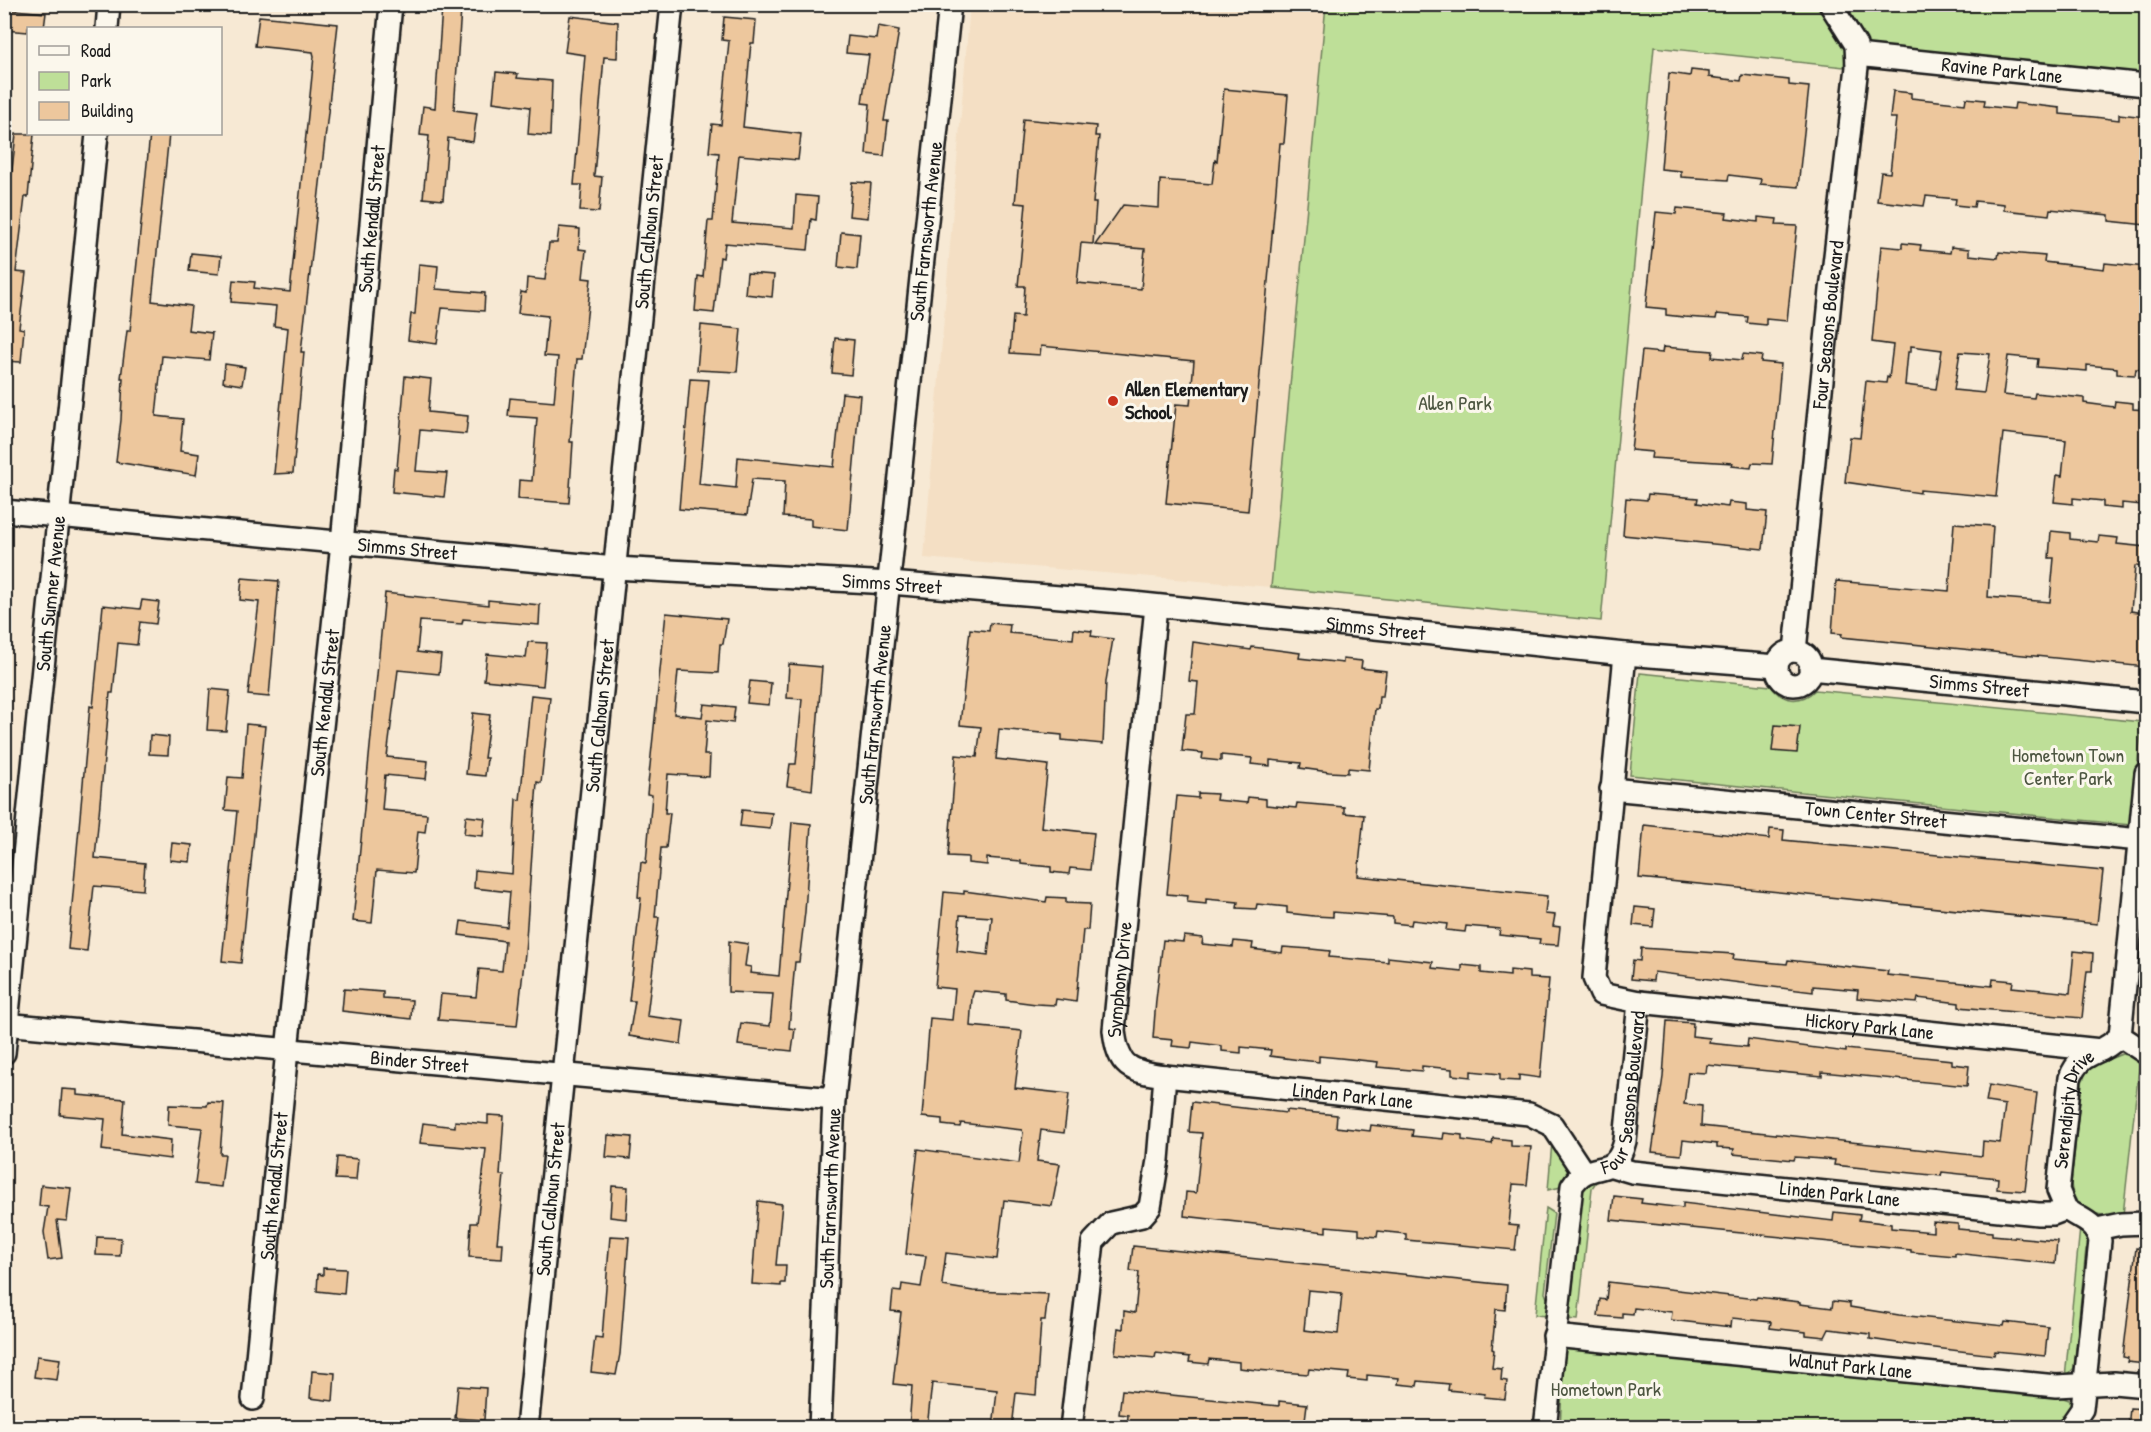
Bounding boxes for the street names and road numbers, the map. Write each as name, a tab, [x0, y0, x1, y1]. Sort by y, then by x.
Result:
street label: Ravine Park Lane	[1940, 50, 2064, 89]
street label: South Farnsworth Avenue	[902, 140, 948, 322]
street label: South Kendall Street	[351, 143, 391, 294]
street label: South Calhoun Street	[627, 153, 670, 310]
street label: Four Seasons Boulevard	[1805, 239, 1850, 411]
street label: South Sumner Avenue	[29, 514, 71, 672]
street label: Simms Street	[356, 530, 459, 566]
street label: Simms Street	[841, 566, 944, 600]
street label: Simms Street	[1325, 609, 1428, 646]
street label: South Farnsworth Avenue	[851, 623, 897, 806]
street label: South Kendall Street	[303, 626, 346, 778]
street label: South Calhoun Street	[578, 637, 620, 794]
street label: Simms Street	[1928, 667, 2031, 704]
street label: Town Center Street	[1804, 794, 1949, 834]
street label: Symphony Drive	[1100, 920, 1138, 1039]
street label: Hickory Park Lane	[1804, 1005, 1935, 1046]
street label: Four Seasons Boulevard	[1597, 1009, 1651, 1181]
street label: Serendipity Drive	[2046, 1041, 2099, 1170]
street label: Binder Street	[369, 1043, 471, 1079]
street label: Linden Park Lane	[1292, 1075, 1415, 1115]
street label: South Farnsworth Avenue	[812, 1107, 847, 1289]
street label: South Kendall Street	[253, 1110, 294, 1261]
street label: South Calhoun Street	[529, 1120, 571, 1277]
street label: Linden Park Lane	[1779, 1173, 1902, 1213]
street label: Walnut Park Lane	[1787, 1345, 1914, 1385]

